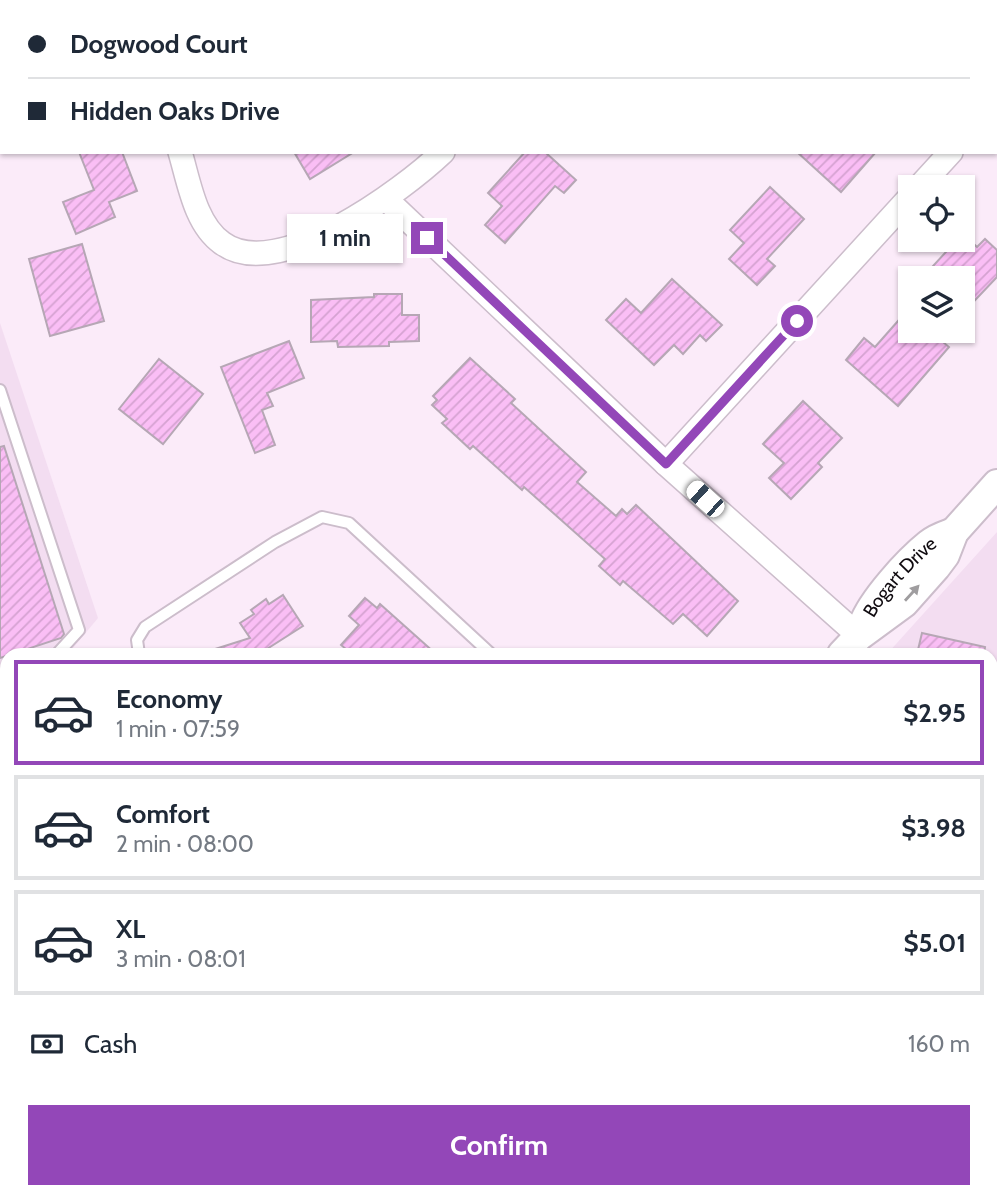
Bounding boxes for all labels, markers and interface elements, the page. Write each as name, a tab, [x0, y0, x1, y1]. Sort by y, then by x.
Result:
text: Dogwood Court	[70, 28, 248, 60]
text: Hidden Oaks Drive	[70, 95, 280, 127]
map controls	[898, 175, 975, 343]
button: locate	[898, 175, 975, 252]
callout: 1 min	[287, 214, 402, 262]
route end	[411, 222, 443, 254]
text: 1 min	[319, 224, 371, 252]
button: layers	[898, 266, 975, 343]
route start	[781, 305, 813, 337]
car	[683, 477, 728, 521]
street label: Bogart Drive	[858, 531, 941, 621]
one-way arrow	[904, 585, 919, 602]
icon: car	[32, 681, 95, 744]
text: Economy	[116, 683, 222, 715]
text: $2.95	[903, 697, 966, 729]
text: 1 min · 07:59	[116, 715, 240, 743]
icon: car	[32, 796, 95, 859]
text: Comfort	[116, 798, 210, 830]
text: $3.98	[901, 812, 966, 844]
text: 2 min · 08:00	[116, 830, 254, 858]
icon: car	[32, 911, 95, 974]
text: XL	[116, 913, 145, 945]
text: $5.01	[903, 927, 966, 959]
text: 3 min · 08:01	[116, 945, 246, 973]
icon: cash	[28, 1025, 66, 1063]
text: Cash	[84, 1028, 137, 1060]
text: 160 m	[908, 1030, 970, 1058]
button: Confirm	[28, 1105, 970, 1185]

